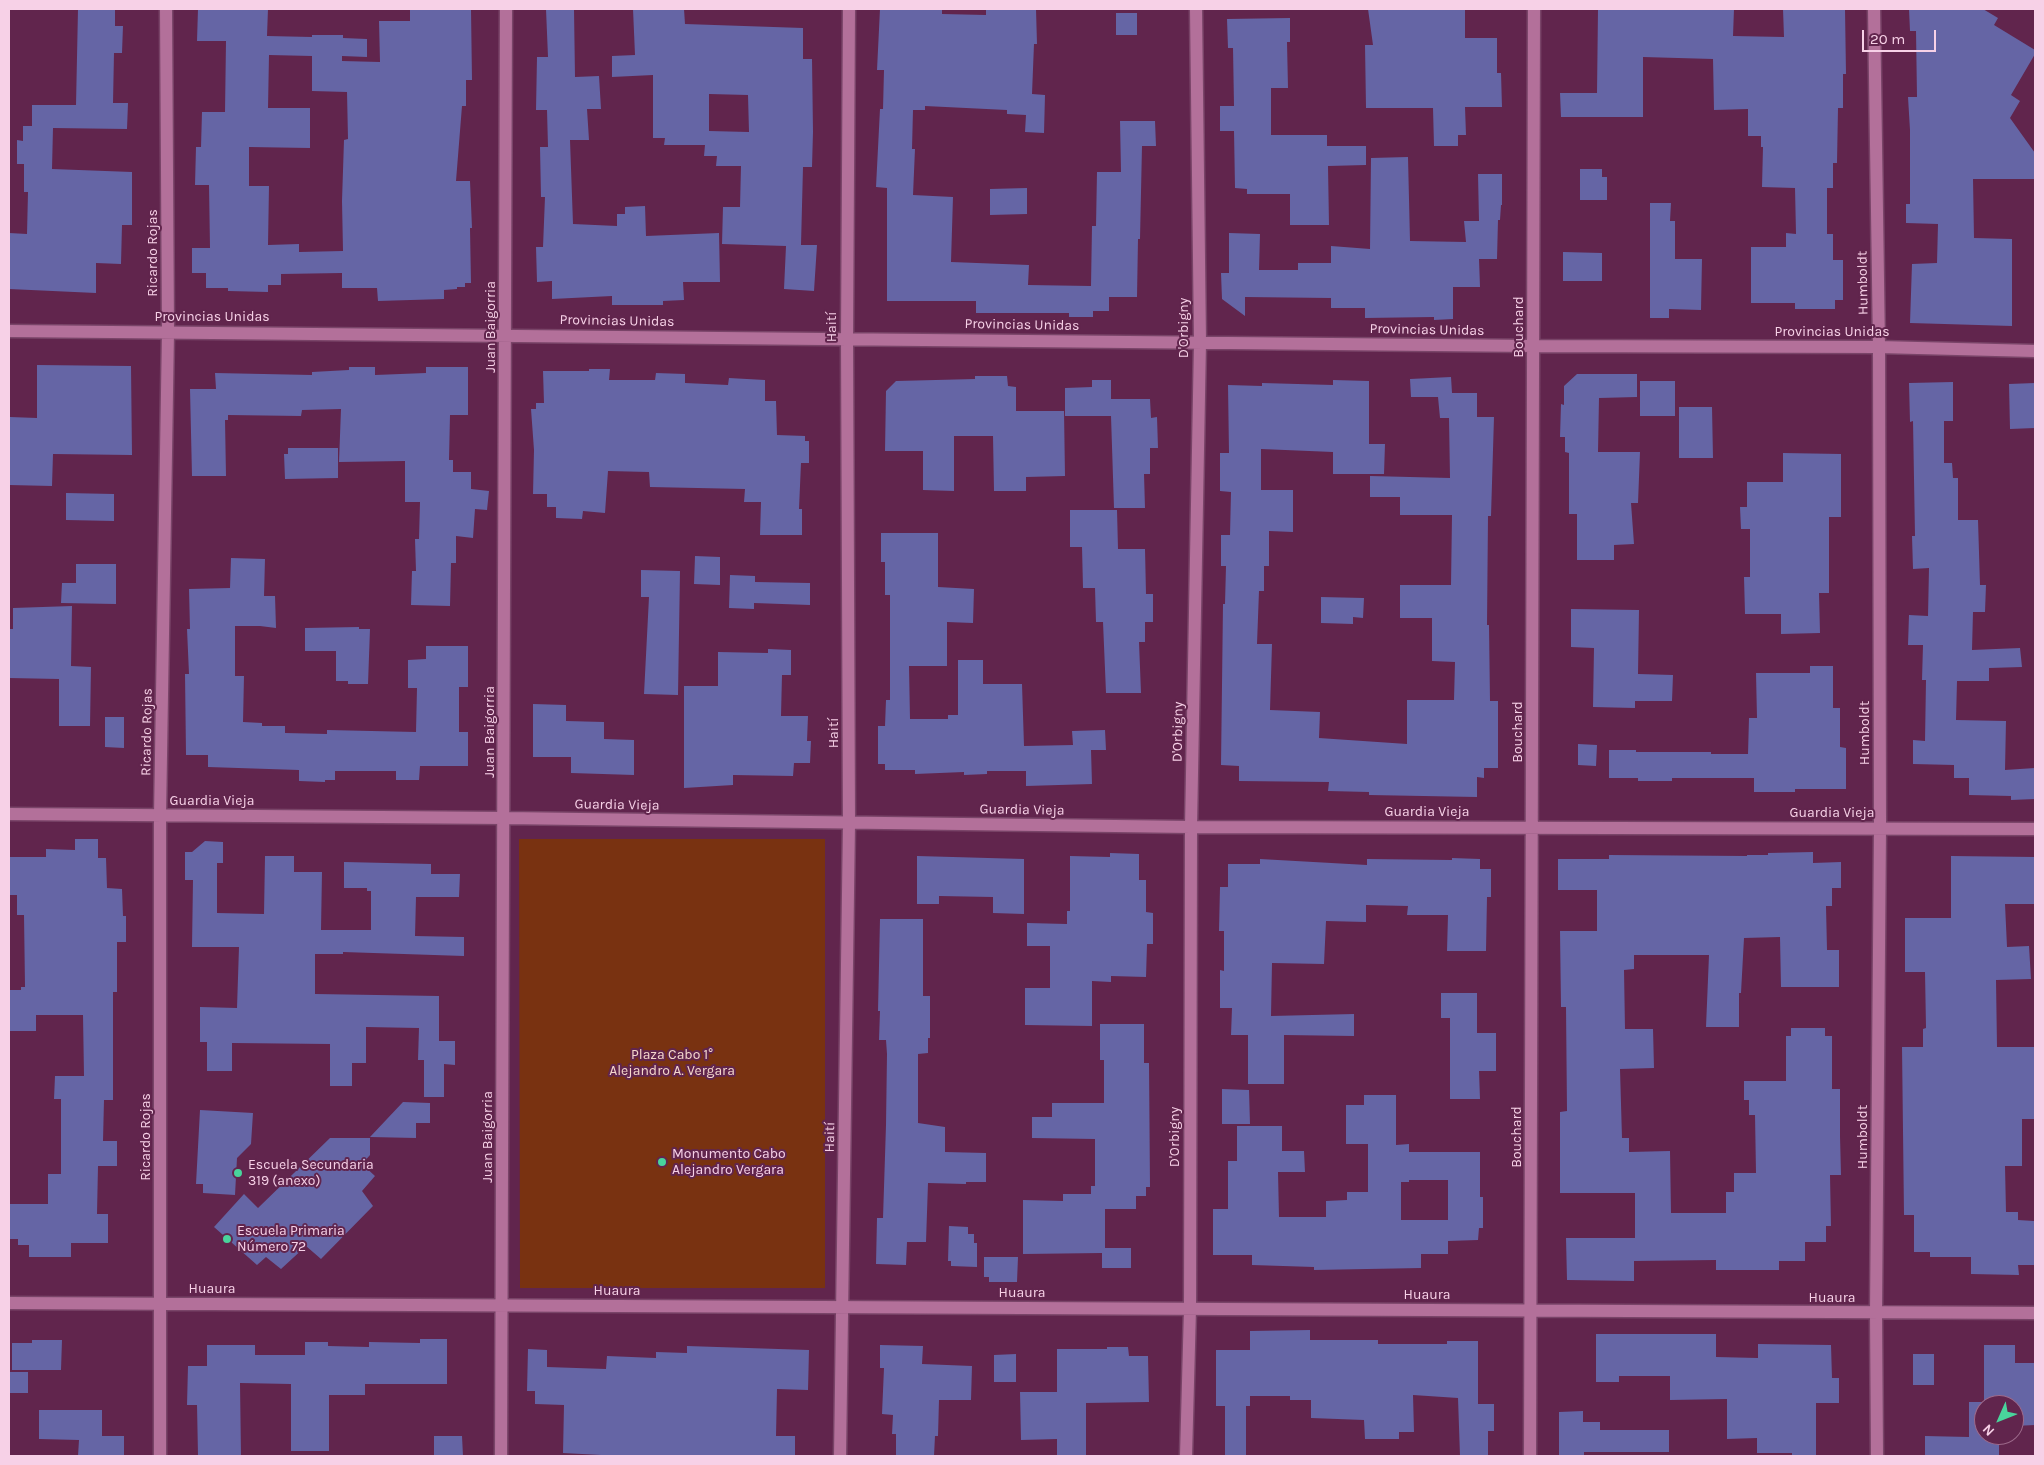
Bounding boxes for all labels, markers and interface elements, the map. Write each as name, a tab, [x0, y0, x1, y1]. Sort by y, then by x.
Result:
scale bar	[1864, 20, 1938, 52]
text: 20 m	[1870, 30, 1905, 48]
street label: Ricardo Rojas	[145, 209, 161, 297]
street label: Humboldt	[1854, 251, 1872, 315]
street label: Juan Baigorria	[483, 281, 499, 373]
street label: Bouchard	[1511, 296, 1527, 358]
street label: D'Orbigny	[1176, 298, 1192, 358]
street label: Provincias Unidas	[154, 309, 270, 325]
street label: Provincias Unidas	[559, 312, 675, 330]
street label: Haití	[824, 312, 840, 342]
street label: Provincias Unidas	[964, 316, 1080, 334]
street label: Provincias Unidas	[1369, 321, 1485, 339]
street label: Provincias Unidas	[1774, 324, 1890, 340]
street label: Juan Baigorria	[482, 686, 498, 778]
street label: Ricardo Rojas	[138, 688, 156, 776]
street label: Bouchard	[1510, 701, 1526, 763]
street label: Humboldt	[1857, 701, 1873, 765]
street label: D'Orbigny	[1169, 702, 1187, 762]
street label: Haití	[826, 718, 842, 748]
street label: Guardia Vieja	[169, 793, 255, 809]
street label: Guardia Vieja	[574, 796, 660, 814]
street label: Guardia Vieja	[979, 801, 1065, 819]
street label: Guardia Vieja	[1384, 804, 1470, 820]
street label: Guardia Vieja	[1789, 805, 1875, 821]
park label: Plaza Cabo 1° Alejandro A. Vergara	[609, 1047, 735, 1080]
street label: Juan Baigorria	[480, 1091, 496, 1183]
street label: Ricardo Rojas	[138, 1093, 154, 1181]
street label: Humboldt	[1855, 1105, 1871, 1169]
street label: Bouchard	[1509, 1106, 1525, 1168]
street label: D'Orbigny	[1167, 1107, 1183, 1167]
street label: Haití	[821, 1122, 839, 1152]
place label: Monumento Cabo Alejandro Vergara	[672, 1146, 786, 1178]
marker: Monumento Cabo Alejandro Vergara	[656, 1156, 668, 1168]
place label: Escuela Secundaria 319 (anexo)	[248, 1157, 374, 1190]
marker: Escuela Secundaria 319 (anexo)	[232, 1167, 244, 1179]
place label: Escuela Primaria Número 72	[237, 1223, 345, 1256]
marker: Escuela Primaria Número 72	[221, 1233, 233, 1245]
street label: Huaura	[189, 1281, 235, 1297]
street label: Huaura	[594, 1283, 640, 1299]
street label: Huaura	[999, 1285, 1045, 1301]
street label: Huaura	[1404, 1287, 1450, 1303]
street label: Huaura	[1809, 1290, 1855, 1306]
north arrow	[1974, 1395, 2024, 1445]
text: N	[1979, 1421, 1998, 1440]

